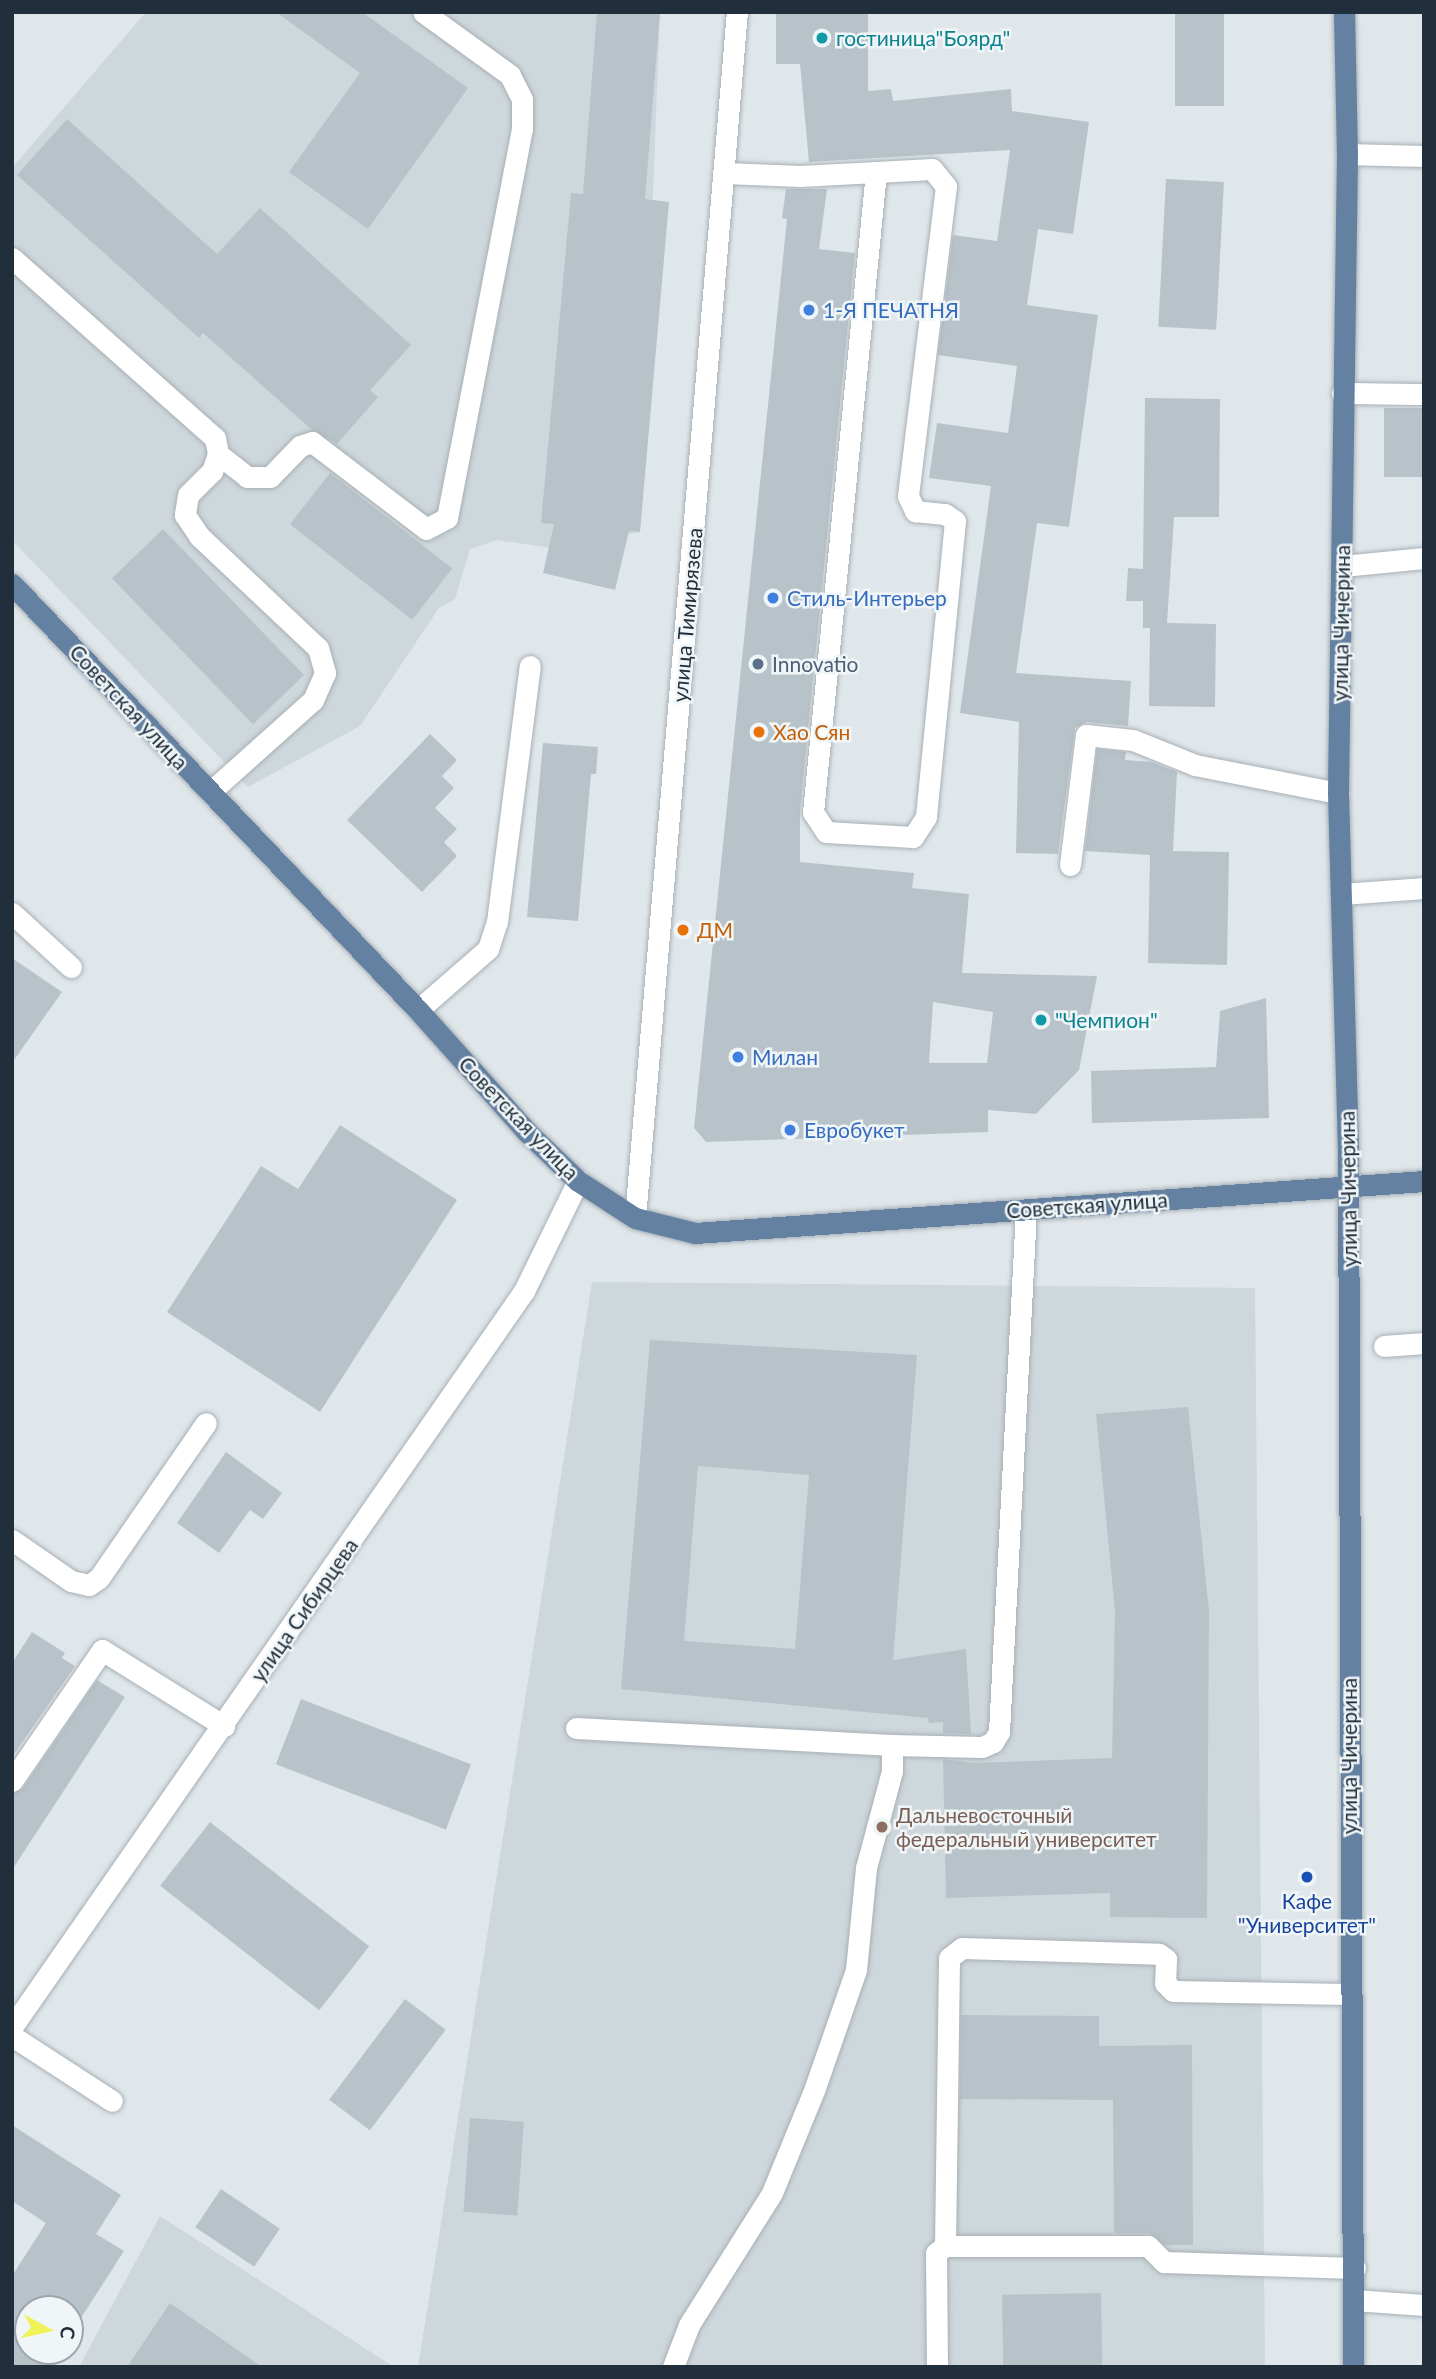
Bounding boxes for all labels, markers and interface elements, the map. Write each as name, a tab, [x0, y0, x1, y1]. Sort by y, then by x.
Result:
place label: гостиница"Боярд"	[836, 25, 1010, 51]
marker: гостиница"Боярд"	[814, 30, 830, 46]
place label: 1-Я ПЕЧАТНЯ	[823, 297, 959, 323]
marker: 1-Я ПЕЧАТНЯ	[801, 302, 817, 318]
street label: улица Тимирязева	[667, 527, 707, 703]
street label: улица Чичерина	[1327, 545, 1355, 701]
place label: Стиль-Интерьер	[787, 585, 947, 611]
marker: Стиль-Интерьер	[765, 590, 781, 606]
street label: Советская улица	[65, 639, 193, 775]
place label: Innovatio	[772, 651, 859, 677]
marker: Innovatio	[750, 656, 766, 672]
place label: Хао Сян	[773, 719, 850, 745]
marker: Хао Сян	[751, 724, 767, 740]
place label: ДМ	[697, 917, 733, 943]
marker: ДМ	[675, 922, 691, 938]
place label: "Чемпион"	[1055, 1007, 1158, 1033]
marker: "Чемпион"	[1033, 1012, 1049, 1028]
place label: Милан	[752, 1044, 818, 1070]
marker: Милан	[730, 1049, 746, 1065]
street label: Советская улица	[454, 1051, 584, 1185]
street label: улица Чичерина	[1334, 1111, 1362, 1267]
place label: Евробукет	[804, 1117, 905, 1143]
marker: Евробукет	[782, 1122, 798, 1138]
street label: Советская улица	[1005, 1187, 1169, 1223]
street label: улица Сибирцева	[245, 1533, 363, 1687]
street label: улица Чичерина	[1336, 1678, 1362, 1834]
place label: Дальневосточный федеральный университет	[896, 1802, 1157, 1852]
marker: Дальневосточный федеральный университет	[874, 1819, 890, 1835]
marker: Кафе "Университет"	[1299, 1869, 1315, 1885]
place label: Кафе "Университет"	[1238, 1888, 1376, 1938]
north arrow	[14, 2295, 84, 2365]
text: С	[56, 2325, 81, 2341]

